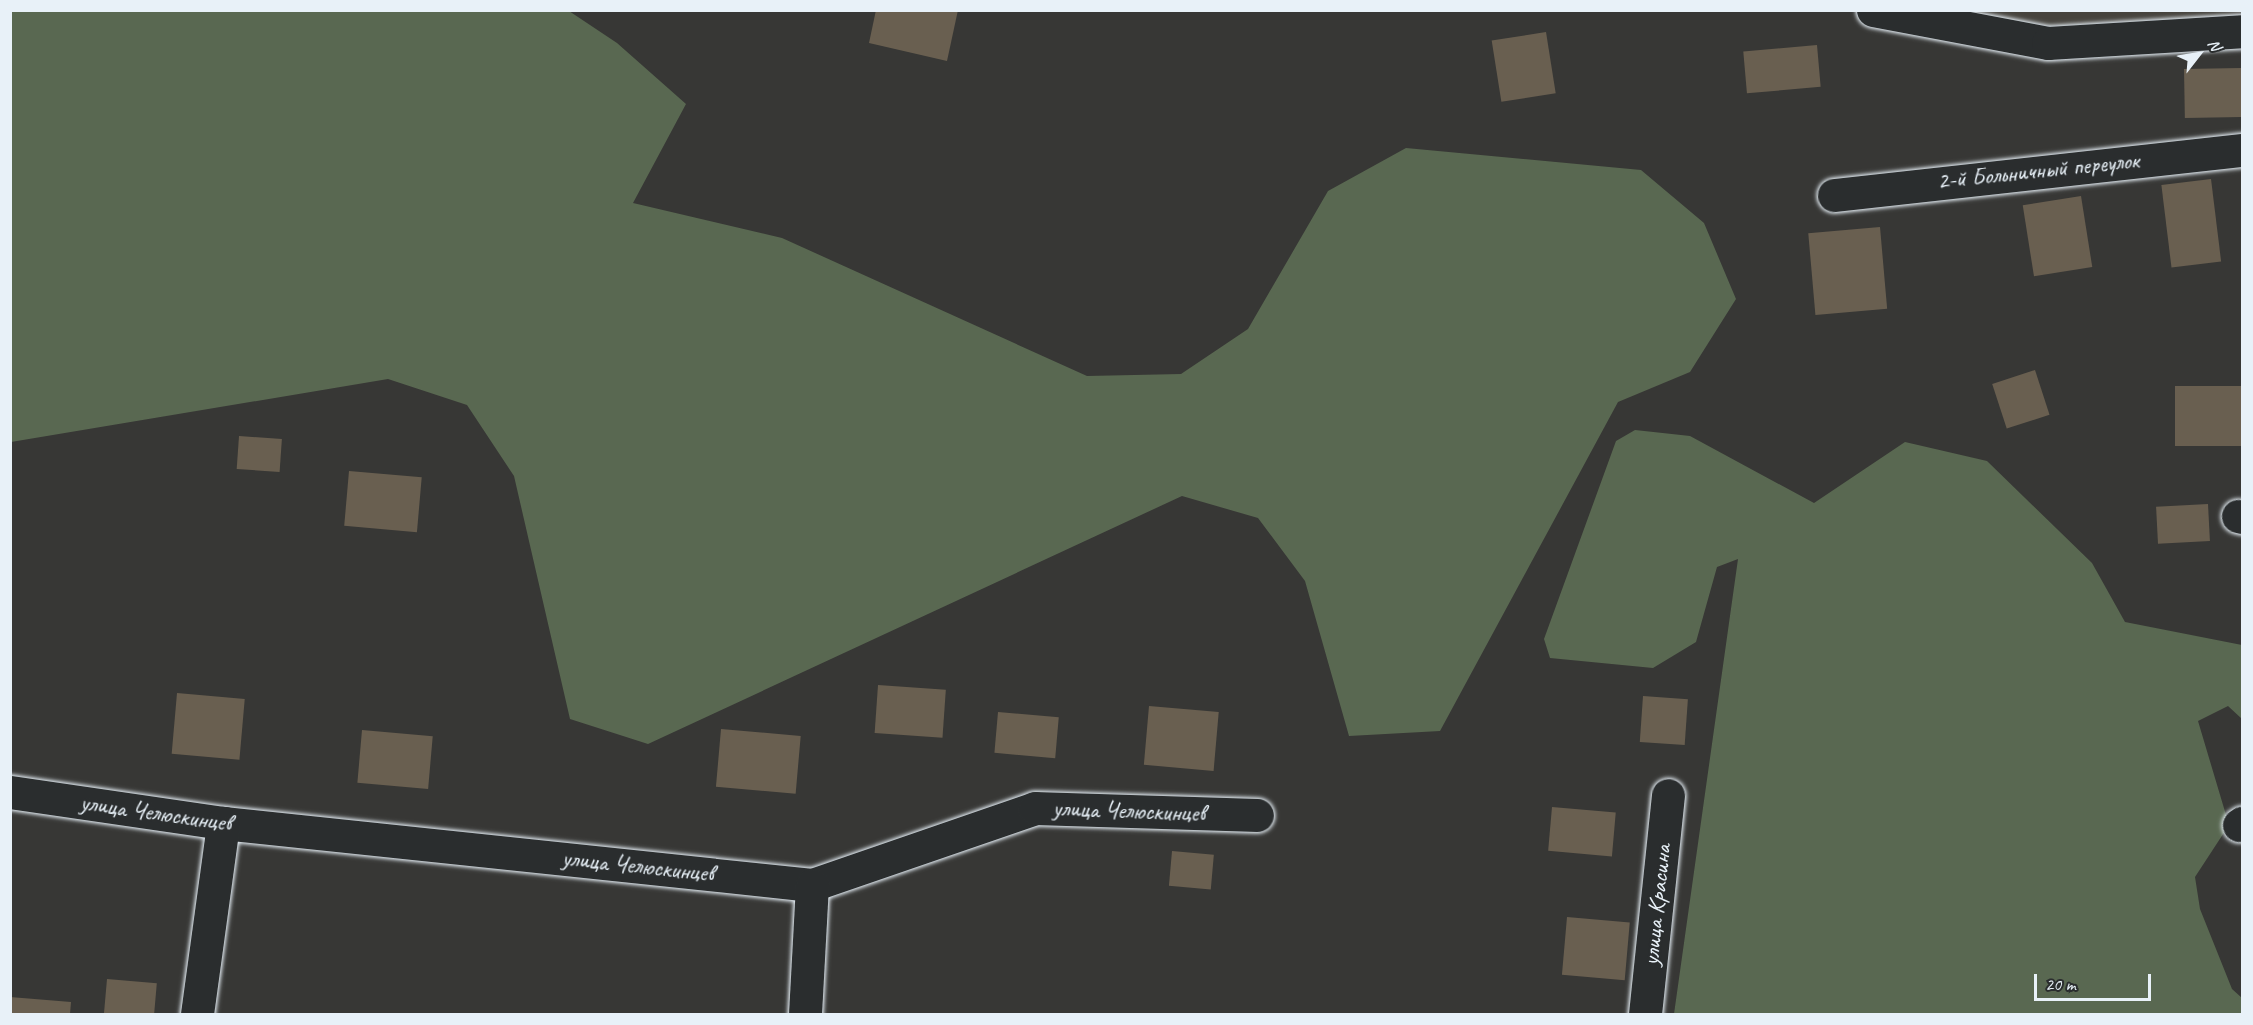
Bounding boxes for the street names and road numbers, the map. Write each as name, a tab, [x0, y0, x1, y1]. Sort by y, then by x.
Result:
street label: 2-й Больничный переулок	[1936, 146, 2140, 196]
street label: улица Челюскинцев	[78, 788, 234, 838]
street label: улица Челюскинцев	[1052, 794, 1206, 828]
street label: улица Красина	[1636, 843, 1678, 967]
street label: улица Челюскинцев	[561, 844, 715, 888]

